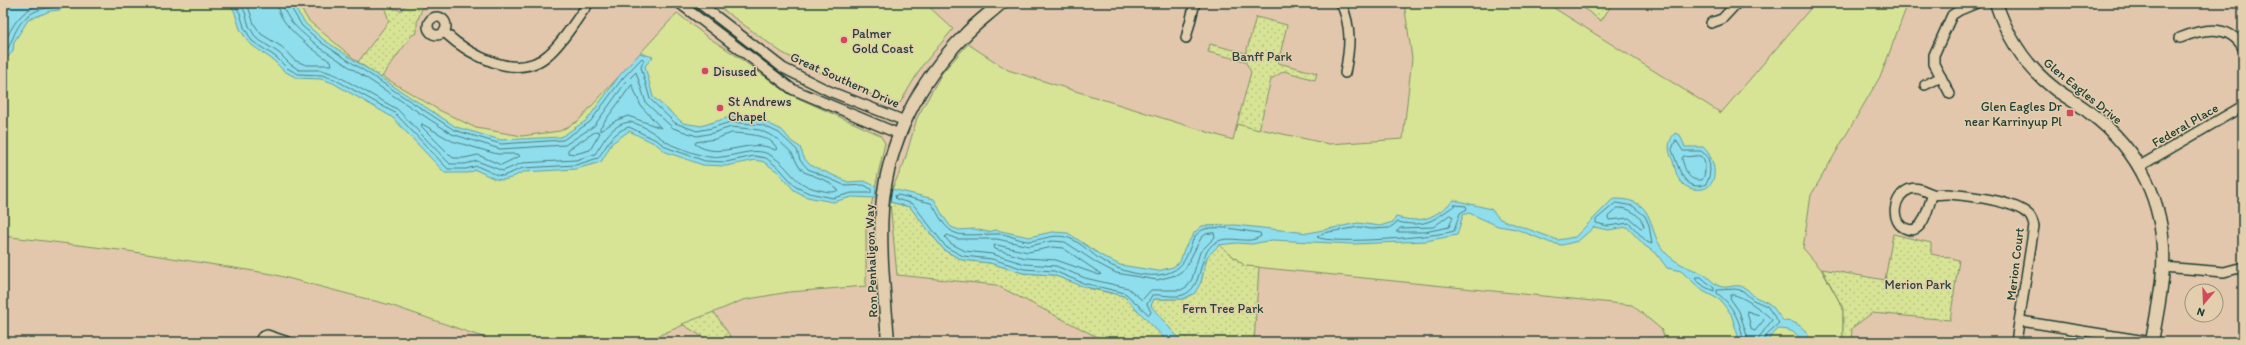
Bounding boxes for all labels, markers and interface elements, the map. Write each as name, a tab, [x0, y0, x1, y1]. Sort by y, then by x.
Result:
place label: Palmer Gold Coast	[852, 26, 914, 56]
marker: Palmer Gold Coast	[839, 35, 849, 45]
street label: Great Southern Drive	[788, 49, 902, 111]
park label: Banff Park	[1232, 49, 1292, 64]
street label: Glen Eagles Drive	[2041, 55, 2125, 127]
place label: Disused	[713, 64, 757, 79]
marker: Disused	[700, 66, 710, 76]
place label: St Andrews Chapel	[728, 94, 792, 124]
place label: Glen Eagles Dr near Karrinyup Pl	[1964, 99, 2063, 129]
street label: Federal Place	[2149, 100, 2221, 150]
marker: St Andrews Chapel	[715, 103, 725, 113]
marker: Glen Eagles Dr near Karrinyup Pl	[2065, 108, 2075, 118]
street label: Ron Penhaligon Way	[862, 204, 880, 318]
street label: Merion Court	[2003, 226, 2027, 301]
park label: Merion Park	[1884, 277, 1952, 292]
north arrow	[2184, 283, 2224, 323]
park label: Fern Tree Park	[1182, 301, 1264, 316]
text: N	[2195, 305, 2207, 319]

